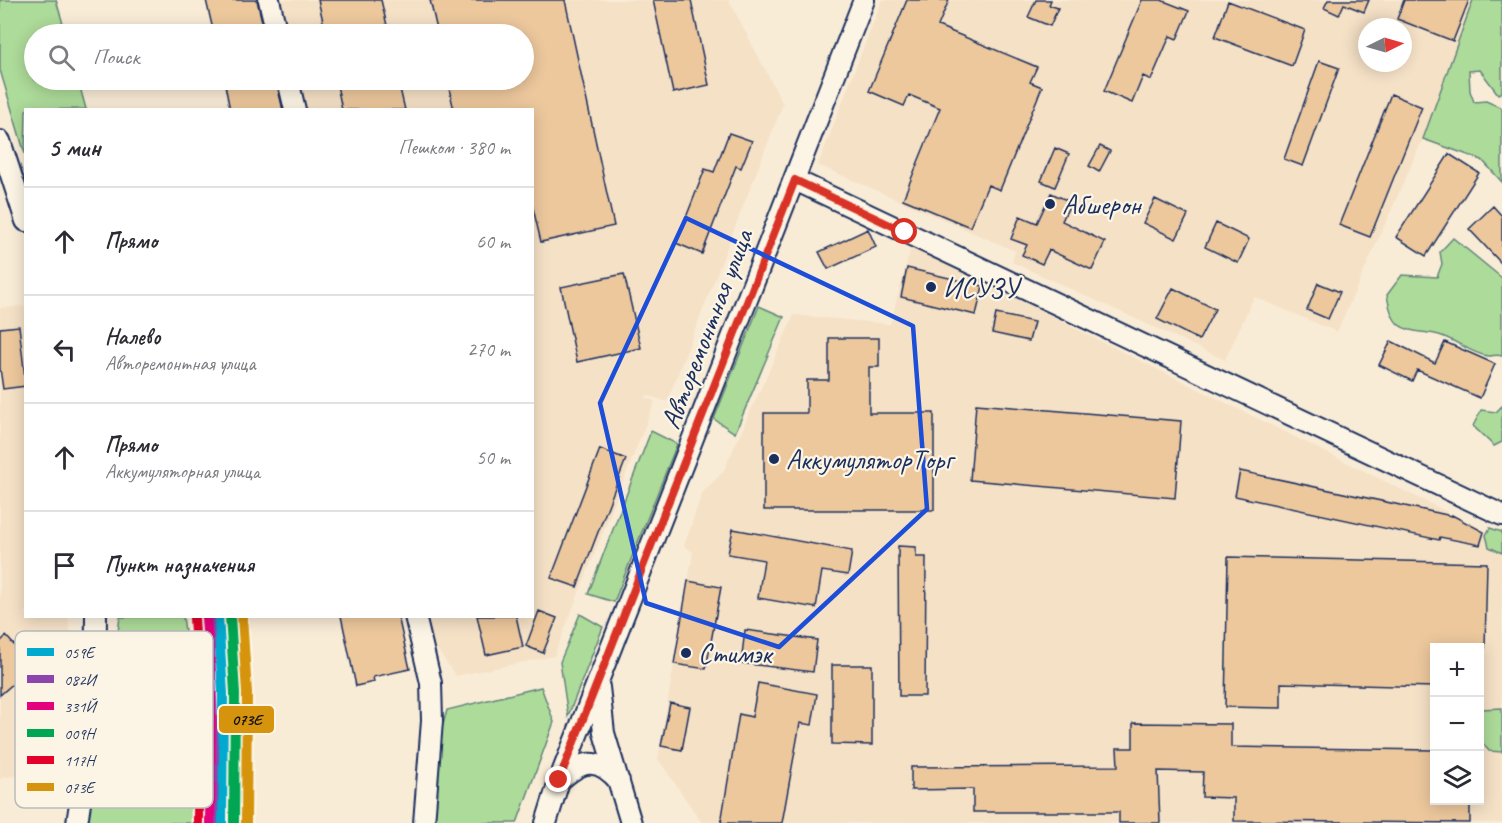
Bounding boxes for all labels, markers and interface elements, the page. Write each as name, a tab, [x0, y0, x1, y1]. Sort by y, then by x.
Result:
north arrow	[1358, 18, 1412, 72]
search box	[24, 24, 534, 90]
icon: search	[45, 41, 78, 74]
text: Поиск	[93, 43, 139, 71]
text: 5 мин	[48, 131, 100, 164]
text: Пешком · 380 m	[398, 135, 510, 160]
place label: Абшерон	[1062, 187, 1142, 222]
marker: Абшерон	[1043, 197, 1057, 211]
route start	[891, 218, 917, 244]
street label: Авторемонтная улица	[652, 223, 761, 434]
icon: ahead	[48, 225, 81, 258]
text: Прямо	[105, 227, 157, 255]
text: 60 m	[476, 229, 510, 254]
place label: ИСУЗУ	[943, 270, 1023, 305]
marker: ИСУЗУ	[924, 280, 938, 294]
text: Налево	[105, 323, 161, 351]
icon: left	[48, 333, 81, 366]
text: 270 m	[467, 337, 510, 362]
text: Авторемонтная улица	[105, 351, 255, 376]
text: Прямо	[105, 431, 157, 459]
icon: ahead	[48, 441, 81, 474]
place label: АккумуляторТорг	[786, 442, 956, 477]
text: 50 m	[476, 445, 510, 470]
marker: АккумуляторТорг	[767, 452, 781, 466]
text: Аккумуляторная улица	[105, 459, 260, 484]
icon: arrive	[48, 549, 81, 582]
text: Пункт назначения	[105, 551, 254, 579]
legend	[15, 631, 213, 808]
place label: Стимэк	[698, 636, 774, 671]
text: 059Е	[64, 643, 97, 663]
map controls	[1430, 643, 1484, 805]
button: +	[1430, 643, 1484, 697]
marker: Стимэк	[679, 646, 693, 660]
text: 082И	[64, 670, 99, 690]
text: 331Й	[64, 697, 99, 717]
button: −	[1430, 697, 1484, 751]
line badge: 073Е	[218, 705, 275, 734]
text: 073Е	[232, 710, 264, 730]
text: 009Н	[64, 724, 98, 744]
text: 117Н	[64, 751, 98, 771]
button: layers	[1430, 751, 1484, 805]
route end	[545, 766, 571, 792]
text: 073Е	[64, 778, 97, 798]

